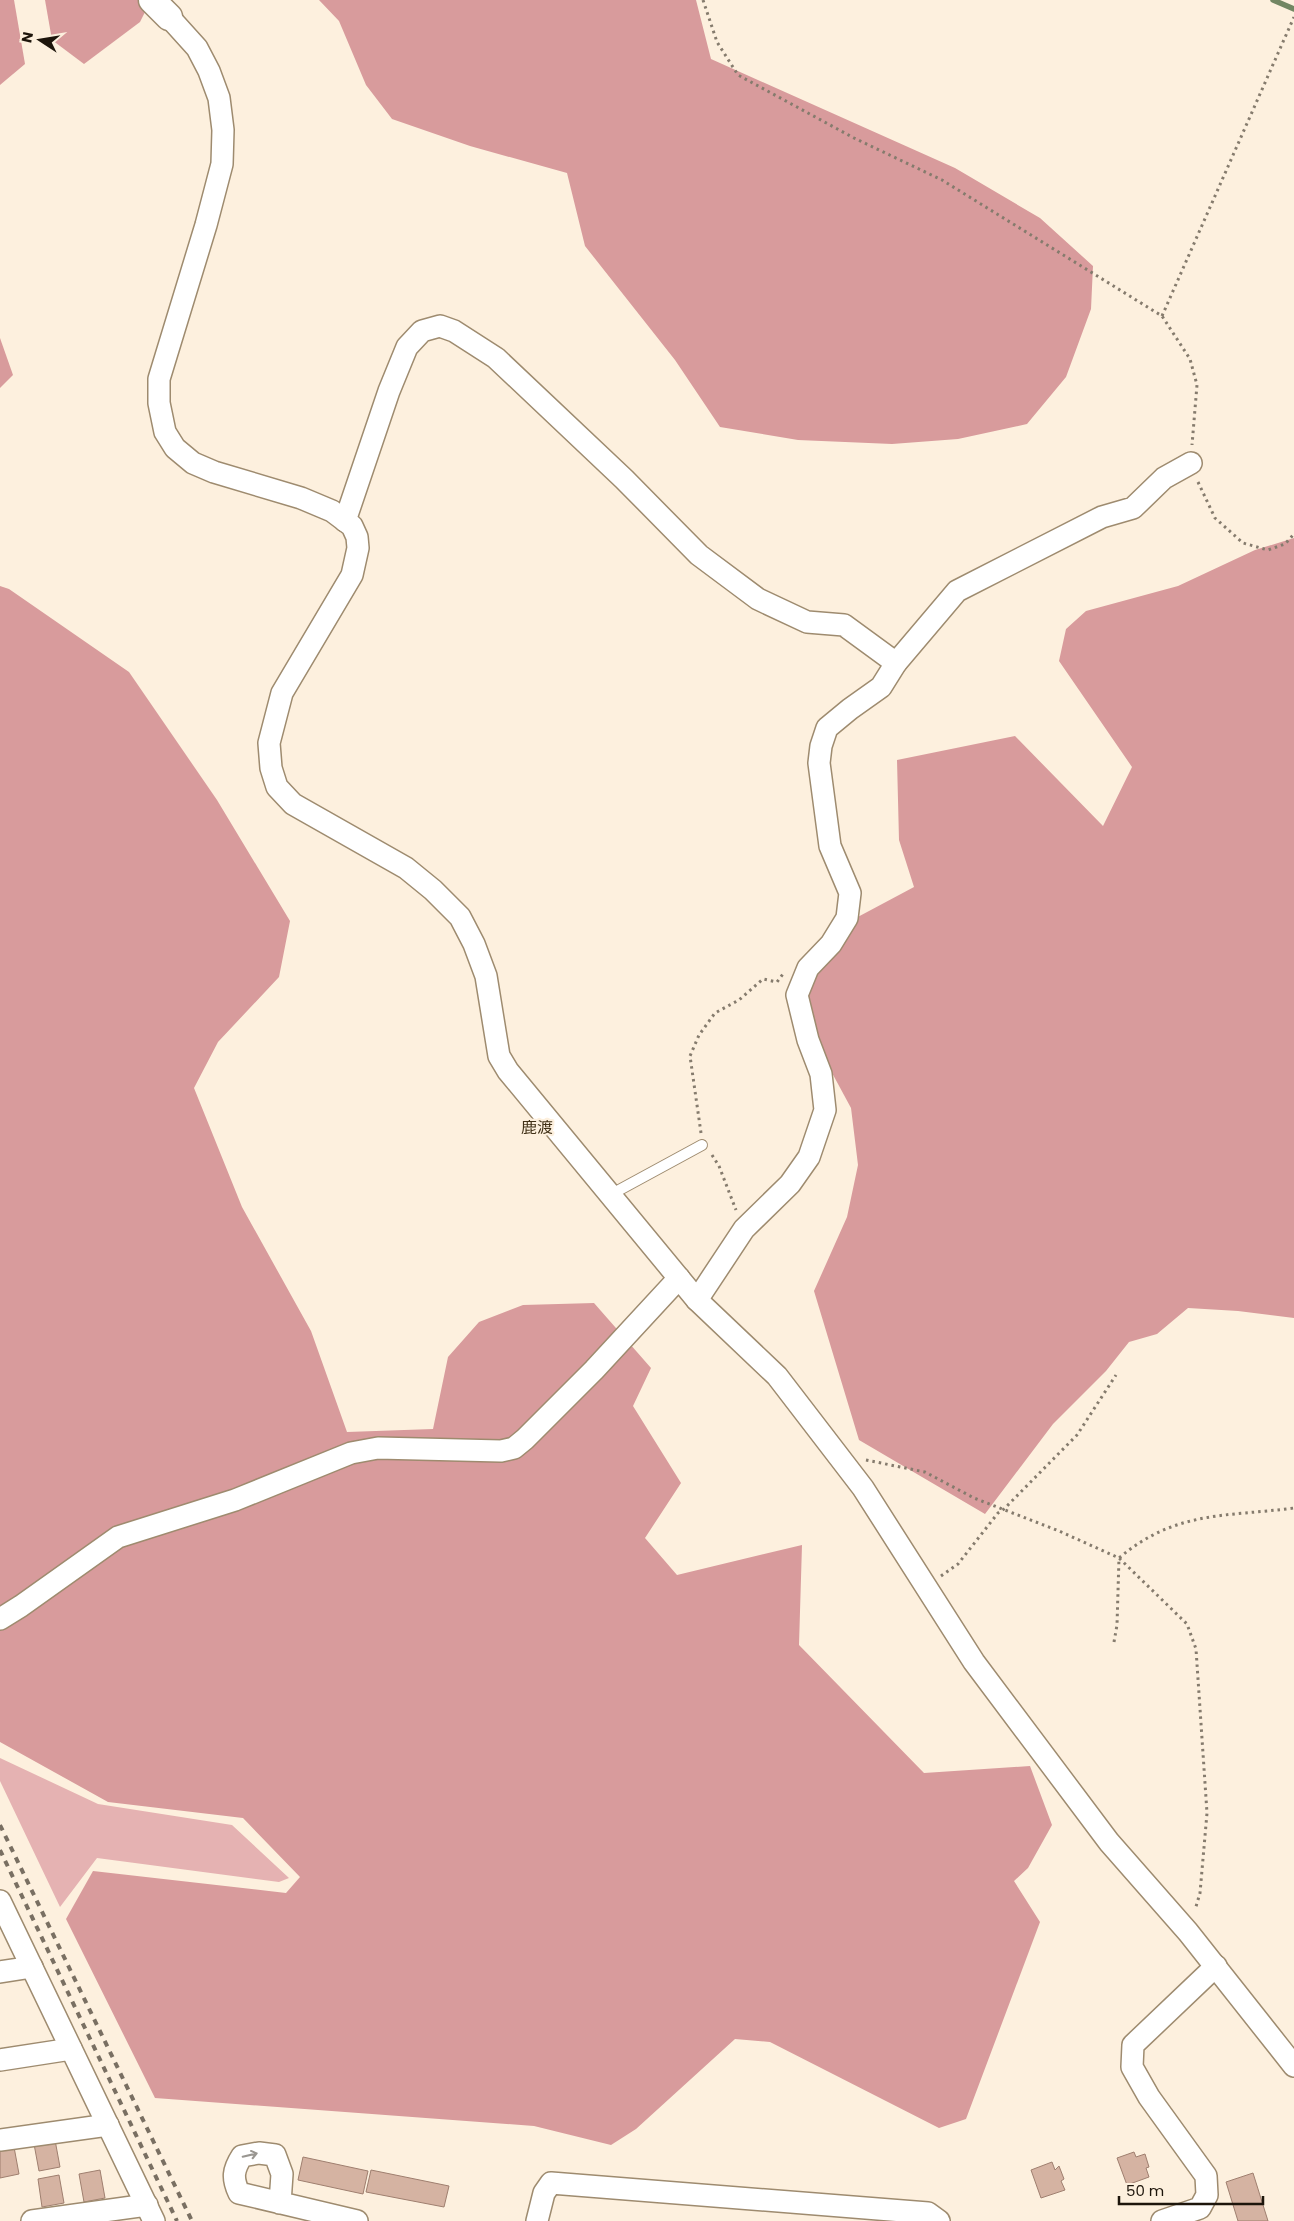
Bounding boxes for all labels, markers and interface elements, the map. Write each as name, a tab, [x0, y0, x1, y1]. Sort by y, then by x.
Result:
north arrow	[15, 15, 65, 65]
text: N	[16, 30, 38, 45]
district label: 鹿渡	[521, 1116, 553, 1139]
one-way arrow	[242, 2150, 258, 2159]
scale bar	[1119, 2174, 1263, 2206]
text: 50 m	[1126, 2180, 1164, 2201]

